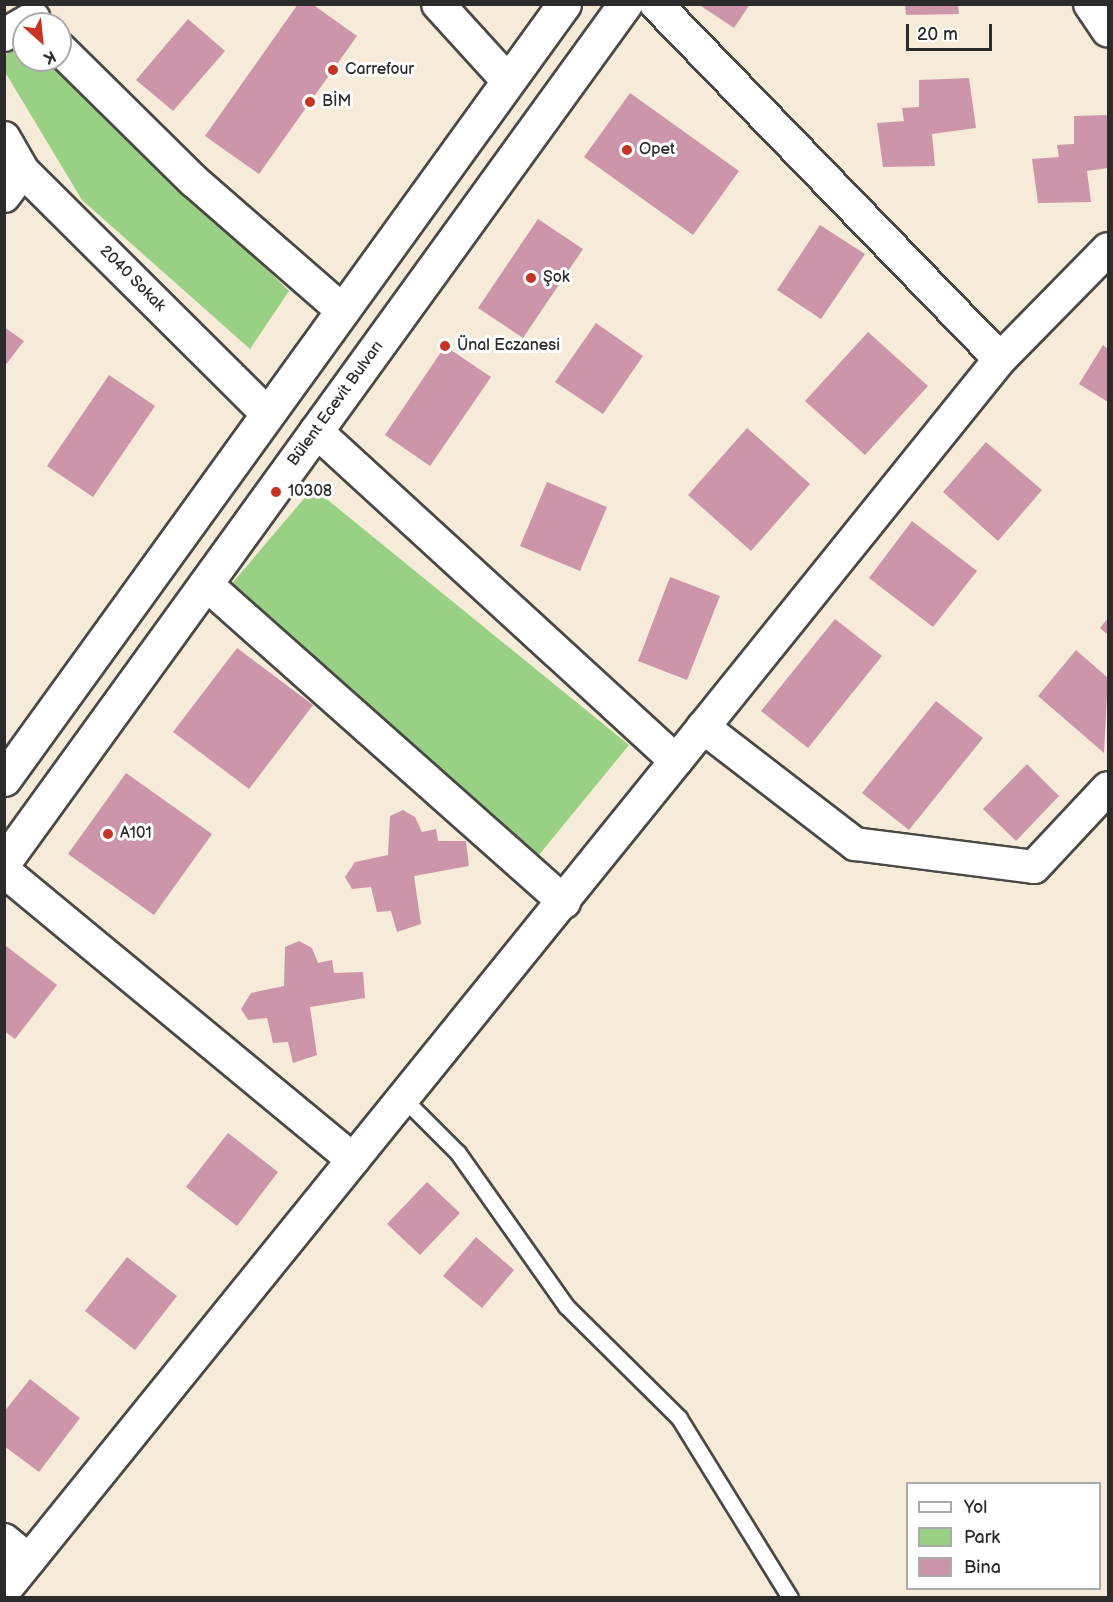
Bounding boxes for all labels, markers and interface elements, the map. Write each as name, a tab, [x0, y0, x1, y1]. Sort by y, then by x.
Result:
north arrow	[12, 12, 72, 72]
scale bar	[909, 12, 994, 50]
text: 20 m	[917, 24, 958, 45]
text: K	[40, 46, 59, 68]
place label: Carrefour	[345, 60, 414, 80]
marker: Carrefour	[326, 63, 340, 77]
place label: BİM	[322, 92, 351, 112]
marker: BİM	[303, 95, 317, 109]
place label: Opet	[639, 140, 675, 160]
marker: Opet	[620, 143, 634, 157]
street label: 2040 Sokak	[95, 242, 169, 316]
place label: Şok	[543, 268, 570, 288]
marker: Şok	[524, 271, 538, 285]
place label: Ünal Eczanesi	[457, 336, 560, 356]
street label: Bülent Ecevit Bulvarı	[284, 338, 388, 470]
marker: Ünal Eczanesi	[438, 339, 452, 353]
place label: 10308	[288, 482, 332, 502]
marker: 10308	[269, 485, 283, 499]
place label: A101	[120, 824, 152, 844]
marker: A101	[101, 827, 115, 841]
legend	[906, 1482, 1101, 1590]
text: Yol	[964, 1497, 987, 1518]
text: Park	[964, 1527, 1000, 1548]
text: Bina	[964, 1557, 1001, 1578]

